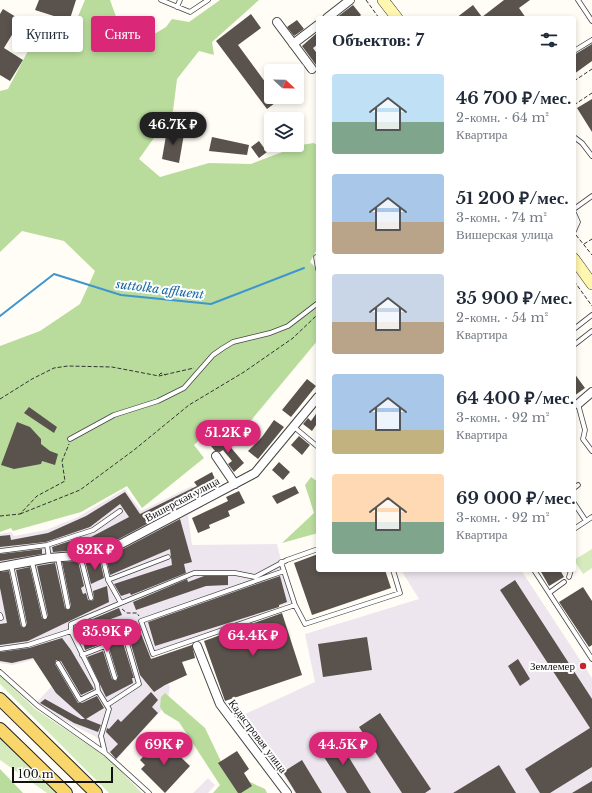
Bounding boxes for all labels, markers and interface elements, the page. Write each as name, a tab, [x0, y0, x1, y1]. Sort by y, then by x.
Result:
chip: Купить	[12, 16, 83, 52]
chip: Снять	[91, 16, 155, 52]
icon: filters	[538, 29, 560, 51]
text: Объектов: 7	[332, 30, 424, 51]
north arrow	[264, 64, 304, 104]
map controls	[264, 64, 304, 152]
text: 46 700 ₽/мес.	[456, 88, 572, 109]
icon: home	[364, 90, 412, 138]
text: 2-комн. · 64 m²	[456, 109, 549, 126]
pin: 46.7K ₽	[136, 112, 210, 146]
button: layers	[264, 112, 304, 152]
text: 46.7K ₽	[149, 116, 197, 133]
text: Квартира	[456, 126, 508, 143]
text: 51 200 ₽/мес.	[456, 188, 569, 209]
icon: home	[364, 190, 412, 238]
text: 3-комн. · 74 m²	[456, 209, 547, 226]
text: Вишерская улица	[456, 226, 553, 243]
water label: suttolka affluent	[114, 276, 205, 302]
text: 35 900 ₽/мес.	[456, 288, 572, 309]
icon: home	[364, 290, 412, 338]
text: 2-комн. · 54 m²	[456, 309, 548, 326]
text: Квартира	[456, 326, 508, 343]
text: 64 400 ₽/мес.	[456, 388, 574, 409]
icon: home	[364, 390, 412, 438]
text: 3-комн. · 92 m²	[456, 409, 549, 426]
pin: 51.2K ₽	[191, 420, 265, 454]
text: 51.2K ₽	[205, 424, 251, 441]
text: Квартира	[456, 426, 508, 443]
street label: Вишерская улица	[142, 473, 222, 525]
text: 69 000 ₽/мес.	[456, 488, 576, 509]
icon: home	[364, 490, 412, 538]
text: 3-комн. · 92 m²	[456, 509, 549, 526]
text: Квартира	[456, 526, 508, 543]
pin: 82K ₽	[67, 537, 123, 571]
text: 82K ₽	[76, 541, 114, 558]
pin: 35.9K ₽	[70, 619, 144, 653]
text: 35.9K ₽	[82, 623, 132, 640]
pin: 64.4K ₽	[216, 623, 290, 657]
text: 64.4K ₽	[228, 627, 278, 644]
place label: Землемер	[530, 659, 575, 673]
marker: Землемер	[578, 661, 588, 671]
street label: Кадастровая улица	[226, 696, 290, 776]
pin: 69K ₽	[136, 732, 192, 766]
pin: 44.5K ₽	[306, 732, 380, 766]
text: 69K ₽	[145, 736, 183, 753]
text: 44.5K ₽	[318, 736, 368, 753]
scale bar	[12, 765, 113, 784]
text: 100 m	[18, 767, 54, 781]

